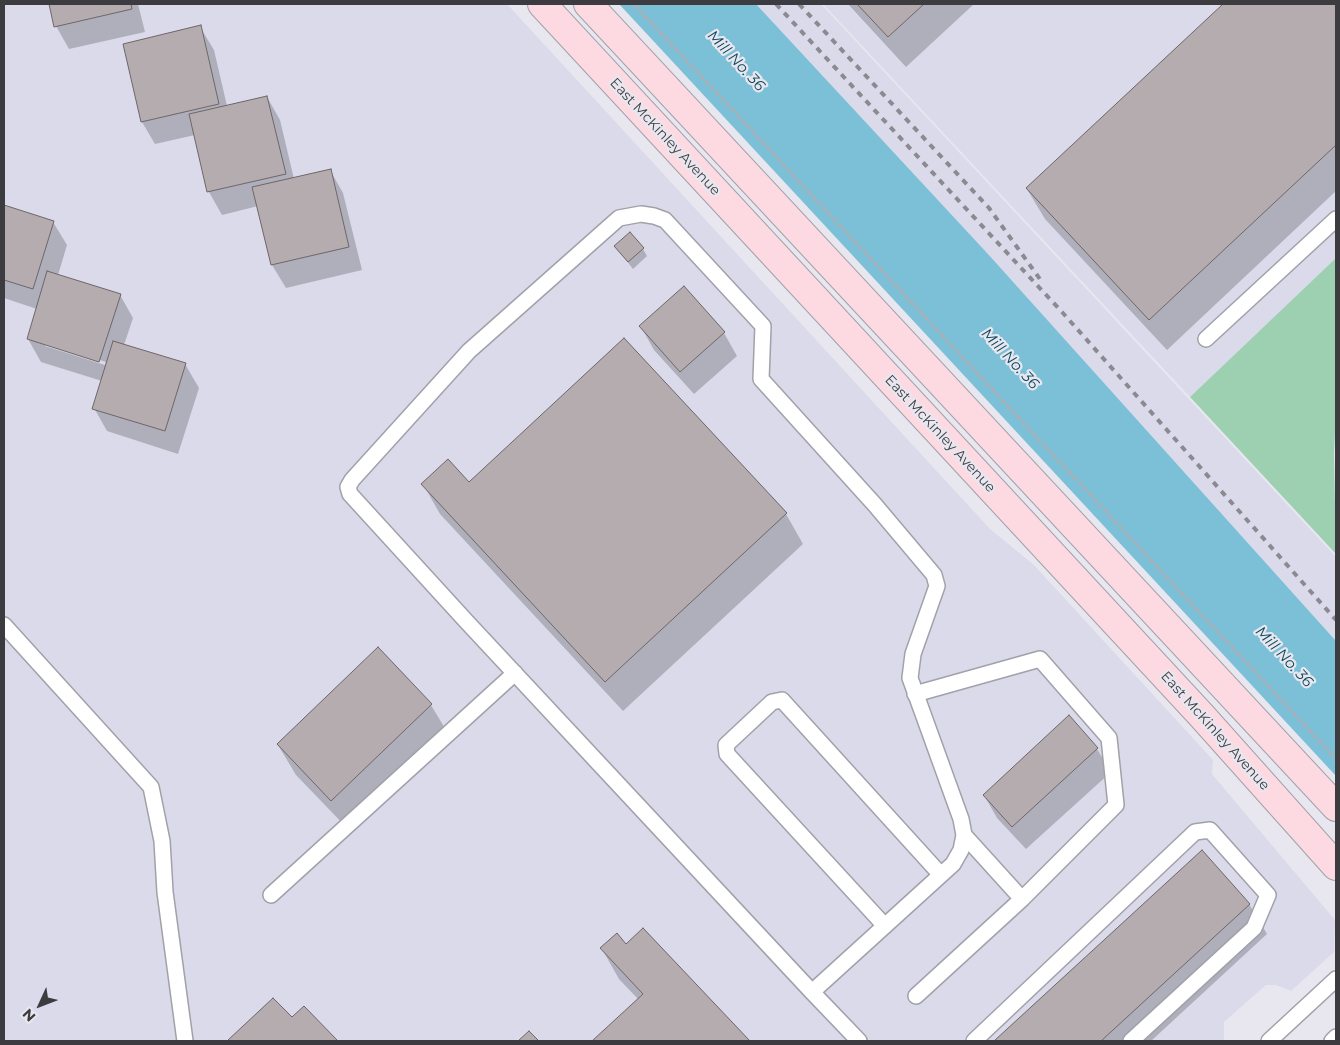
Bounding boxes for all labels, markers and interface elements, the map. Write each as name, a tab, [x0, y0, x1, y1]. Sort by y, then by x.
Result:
water label: Mill No. 36	[703, 27, 769, 95]
street label: East McKinley Avenue	[606, 75, 724, 199]
water label: Mill No. 36	[977, 325, 1043, 393]
street label: East McKinley Avenue	[881, 372, 999, 496]
water label: Mill No. 36	[1251, 623, 1317, 691]
street label: East McKinley Avenue	[1157, 668, 1273, 794]
north arrow	[15, 980, 65, 1030]
text: N	[19, 1005, 39, 1026]

